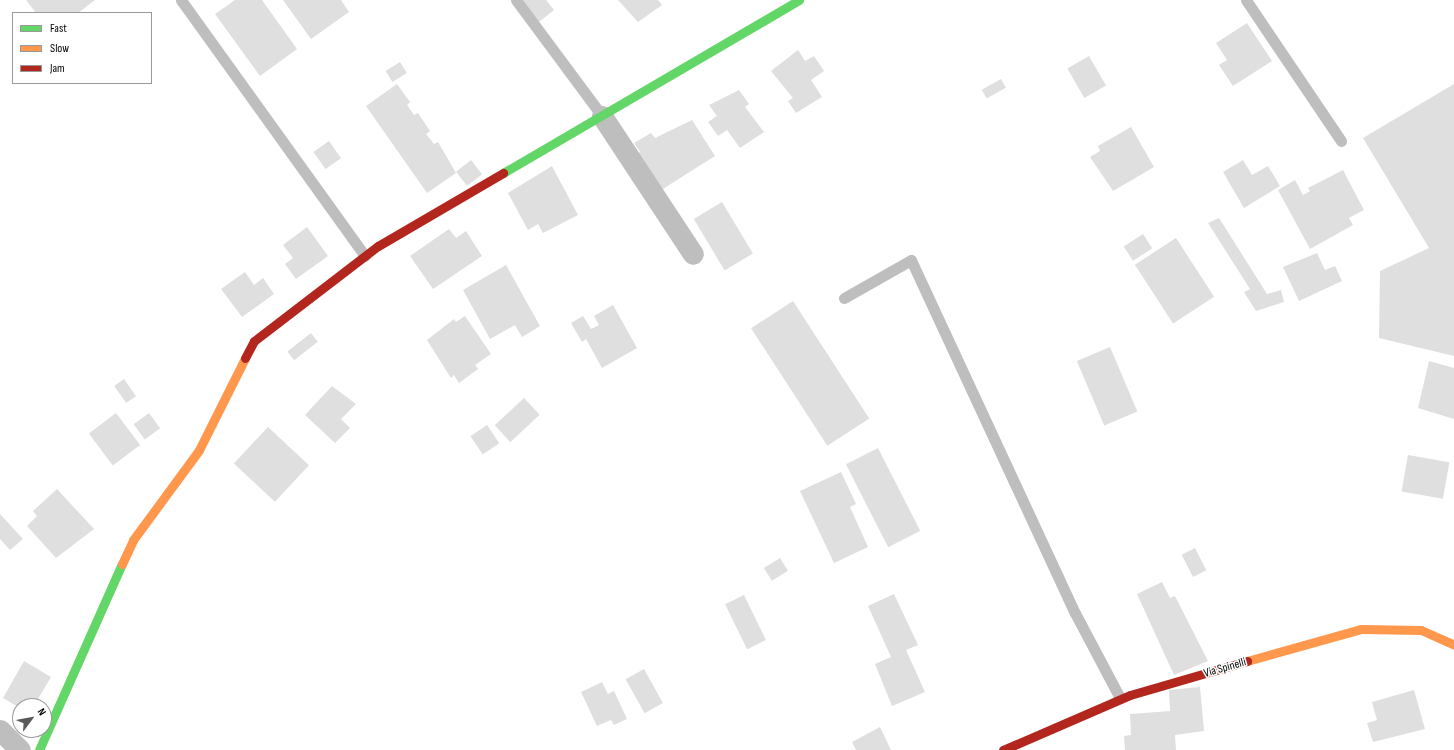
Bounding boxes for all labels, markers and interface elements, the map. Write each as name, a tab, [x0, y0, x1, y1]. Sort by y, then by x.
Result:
legend	[12, 12, 152, 84]
text: Fast	[50, 21, 67, 36]
text: Slow	[50, 41, 69, 56]
text: Jam	[50, 61, 65, 76]
street label: Via Spinelli	[1202, 655, 1248, 681]
north arrow	[12, 698, 52, 738]
text: N	[35, 706, 49, 718]

